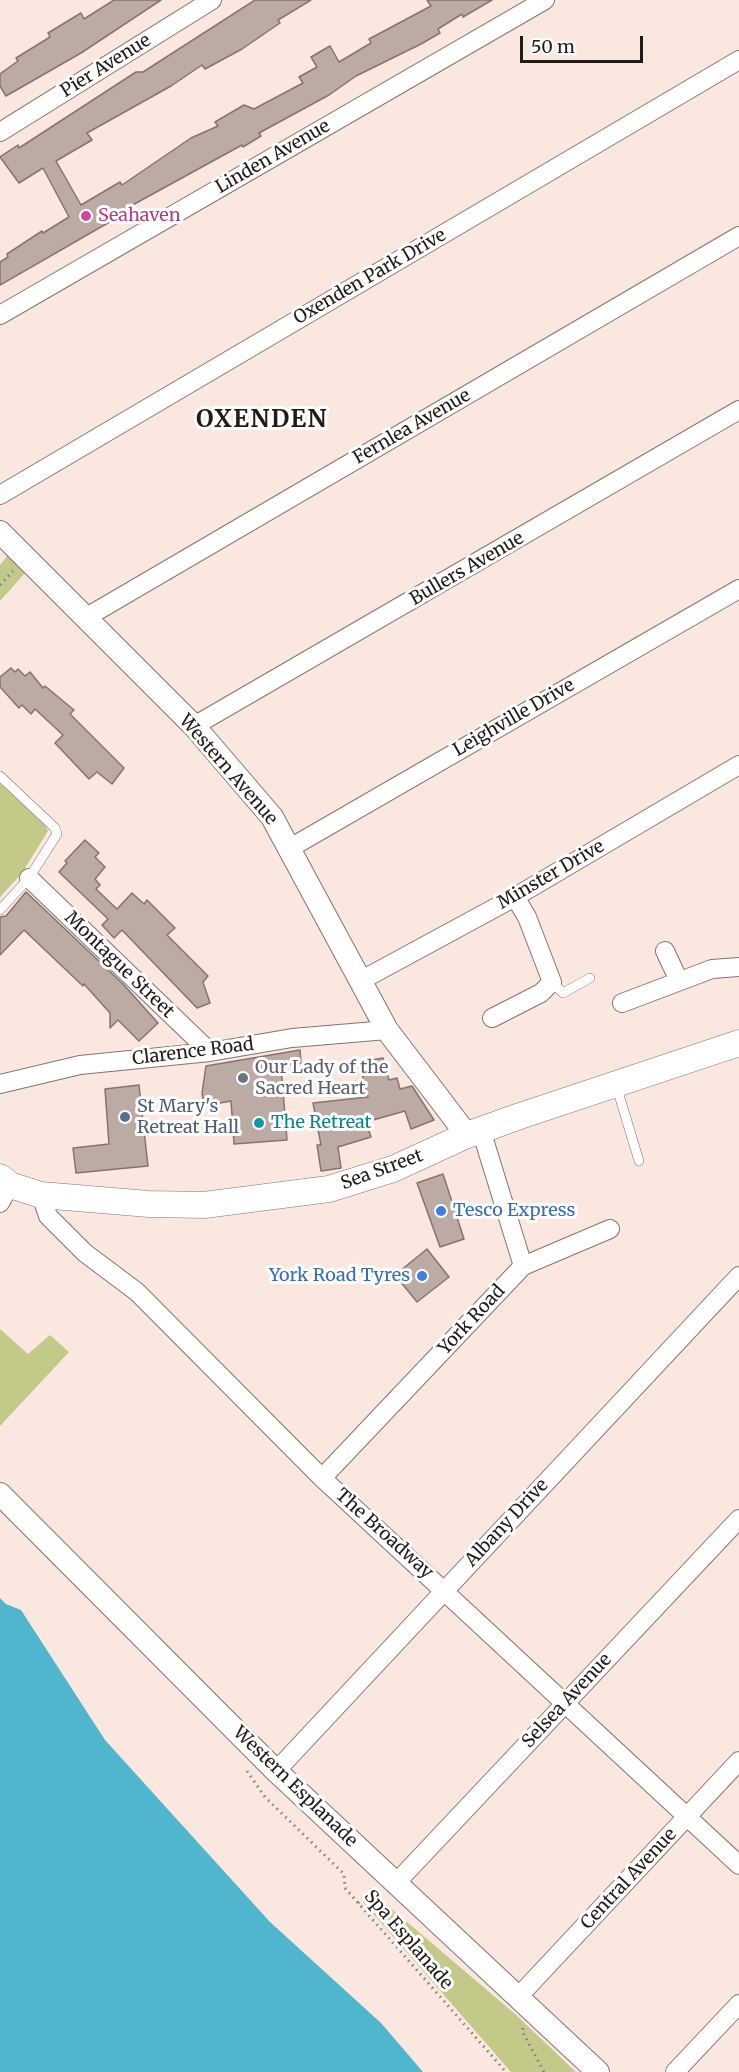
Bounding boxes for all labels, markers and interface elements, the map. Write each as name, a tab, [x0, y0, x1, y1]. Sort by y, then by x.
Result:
scale bar	[523, 24, 646, 62]
street label: Pier Avenue	[57, 30, 155, 102]
text: 50 m	[531, 35, 575, 58]
street label: Linden Avenue	[212, 116, 334, 198]
place label: Seahaven	[98, 205, 181, 227]
marker: Seahaven	[79, 209, 93, 223]
street label: Oxenden Park Drive	[290, 225, 450, 329]
street label: Fernlea Avenue	[350, 385, 474, 469]
district label: OXENDEN	[196, 406, 328, 434]
street label: Bullers Avenue	[406, 528, 528, 610]
street label: Leighville Drive	[450, 675, 578, 761]
street label: Western Avenue	[174, 710, 282, 830]
street label: Minster Drive	[494, 836, 608, 914]
street label: Montague Street	[60, 907, 178, 1023]
street label: Clarence Road	[131, 1034, 255, 1070]
place label: Our Lady of the Sacred Heart	[255, 1057, 388, 1100]
marker: Our Lady of the Sacred Heart	[236, 1071, 250, 1085]
place label: St Mary's Retreat Hall	[137, 1096, 239, 1138]
marker: St Mary's Retreat Hall	[118, 1110, 132, 1124]
place label: The Retreat	[271, 1112, 372, 1134]
marker: The Retreat	[252, 1116, 266, 1130]
street label: Sea Street	[338, 1145, 426, 1195]
place label: Tesco Express	[453, 1200, 575, 1222]
marker: Tesco Express	[434, 1204, 448, 1218]
place label: York Road Tyres	[269, 1265, 410, 1287]
marker: York Road Tyres	[415, 1269, 429, 1283]
street label: York Road	[434, 1281, 510, 1359]
street label: Albany Drive	[461, 1475, 553, 1571]
street label: The Broadway	[331, 1485, 437, 1583]
street label: Selsea Avenue	[518, 1649, 616, 1753]
street label: Western Esplanade	[228, 1722, 362, 1852]
street label: Central Avenue	[577, 1824, 681, 1934]
street label: Spa Esplanade	[359, 1886, 457, 1994]

